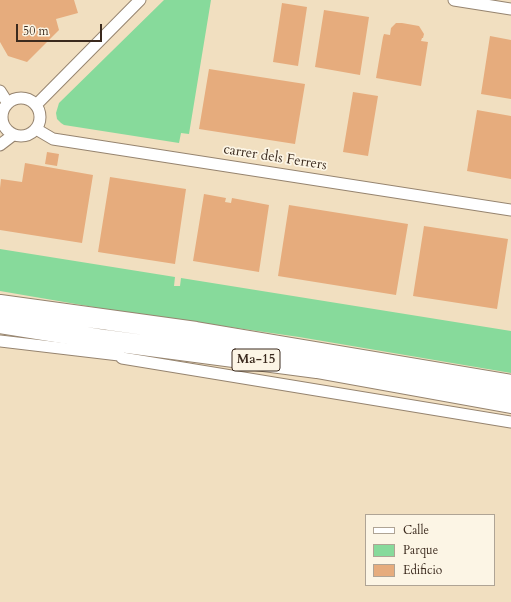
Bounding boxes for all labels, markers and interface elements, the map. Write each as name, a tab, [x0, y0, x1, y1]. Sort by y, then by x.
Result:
scale bar	[18, 16, 104, 42]
text: 50 m	[23, 23, 49, 39]
street label: carrer dels Ferrers	[222, 142, 328, 174]
road number: Ma-15	[232, 349, 280, 371]
legend	[365, 514, 495, 586]
text: Calle	[403, 522, 429, 538]
text: Parque	[403, 542, 438, 558]
text: Edificio	[403, 562, 442, 578]

